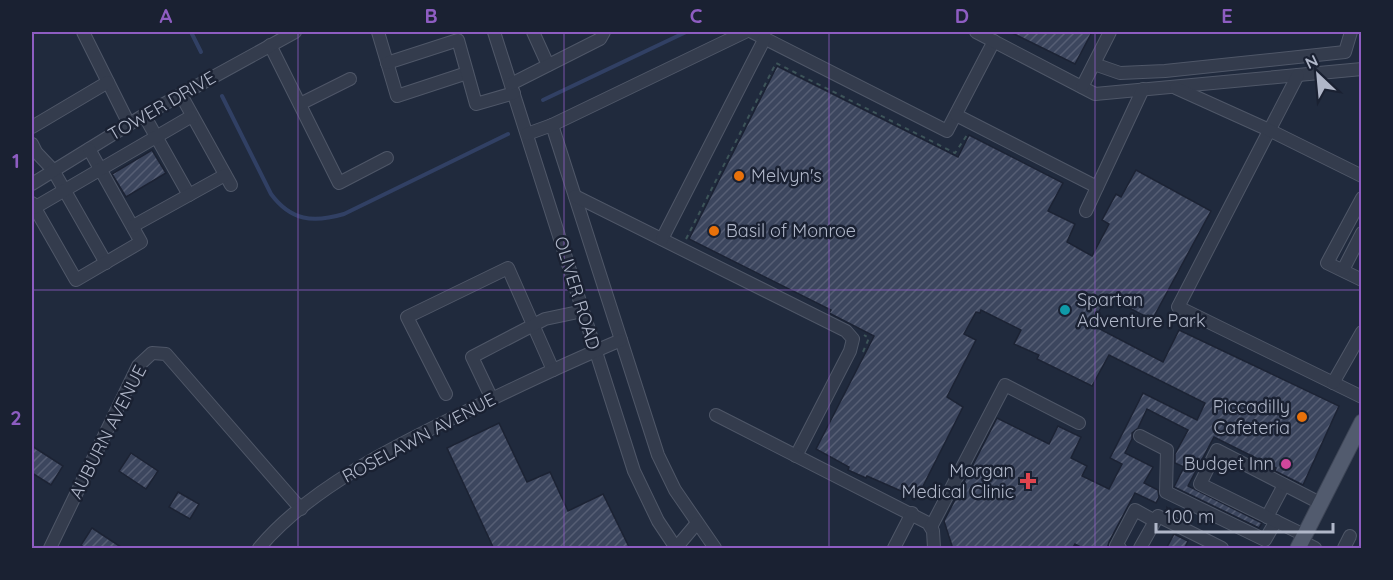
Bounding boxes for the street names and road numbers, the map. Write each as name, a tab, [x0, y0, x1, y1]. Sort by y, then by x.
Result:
street label: TOWER DRIVE	[104, 65, 220, 146]
street label: OLIVER ROAD	[549, 233, 606, 352]
street label: AUBURN AVENUE	[64, 361, 151, 503]
street label: ROSELAWN AVENUE	[338, 387, 499, 488]

